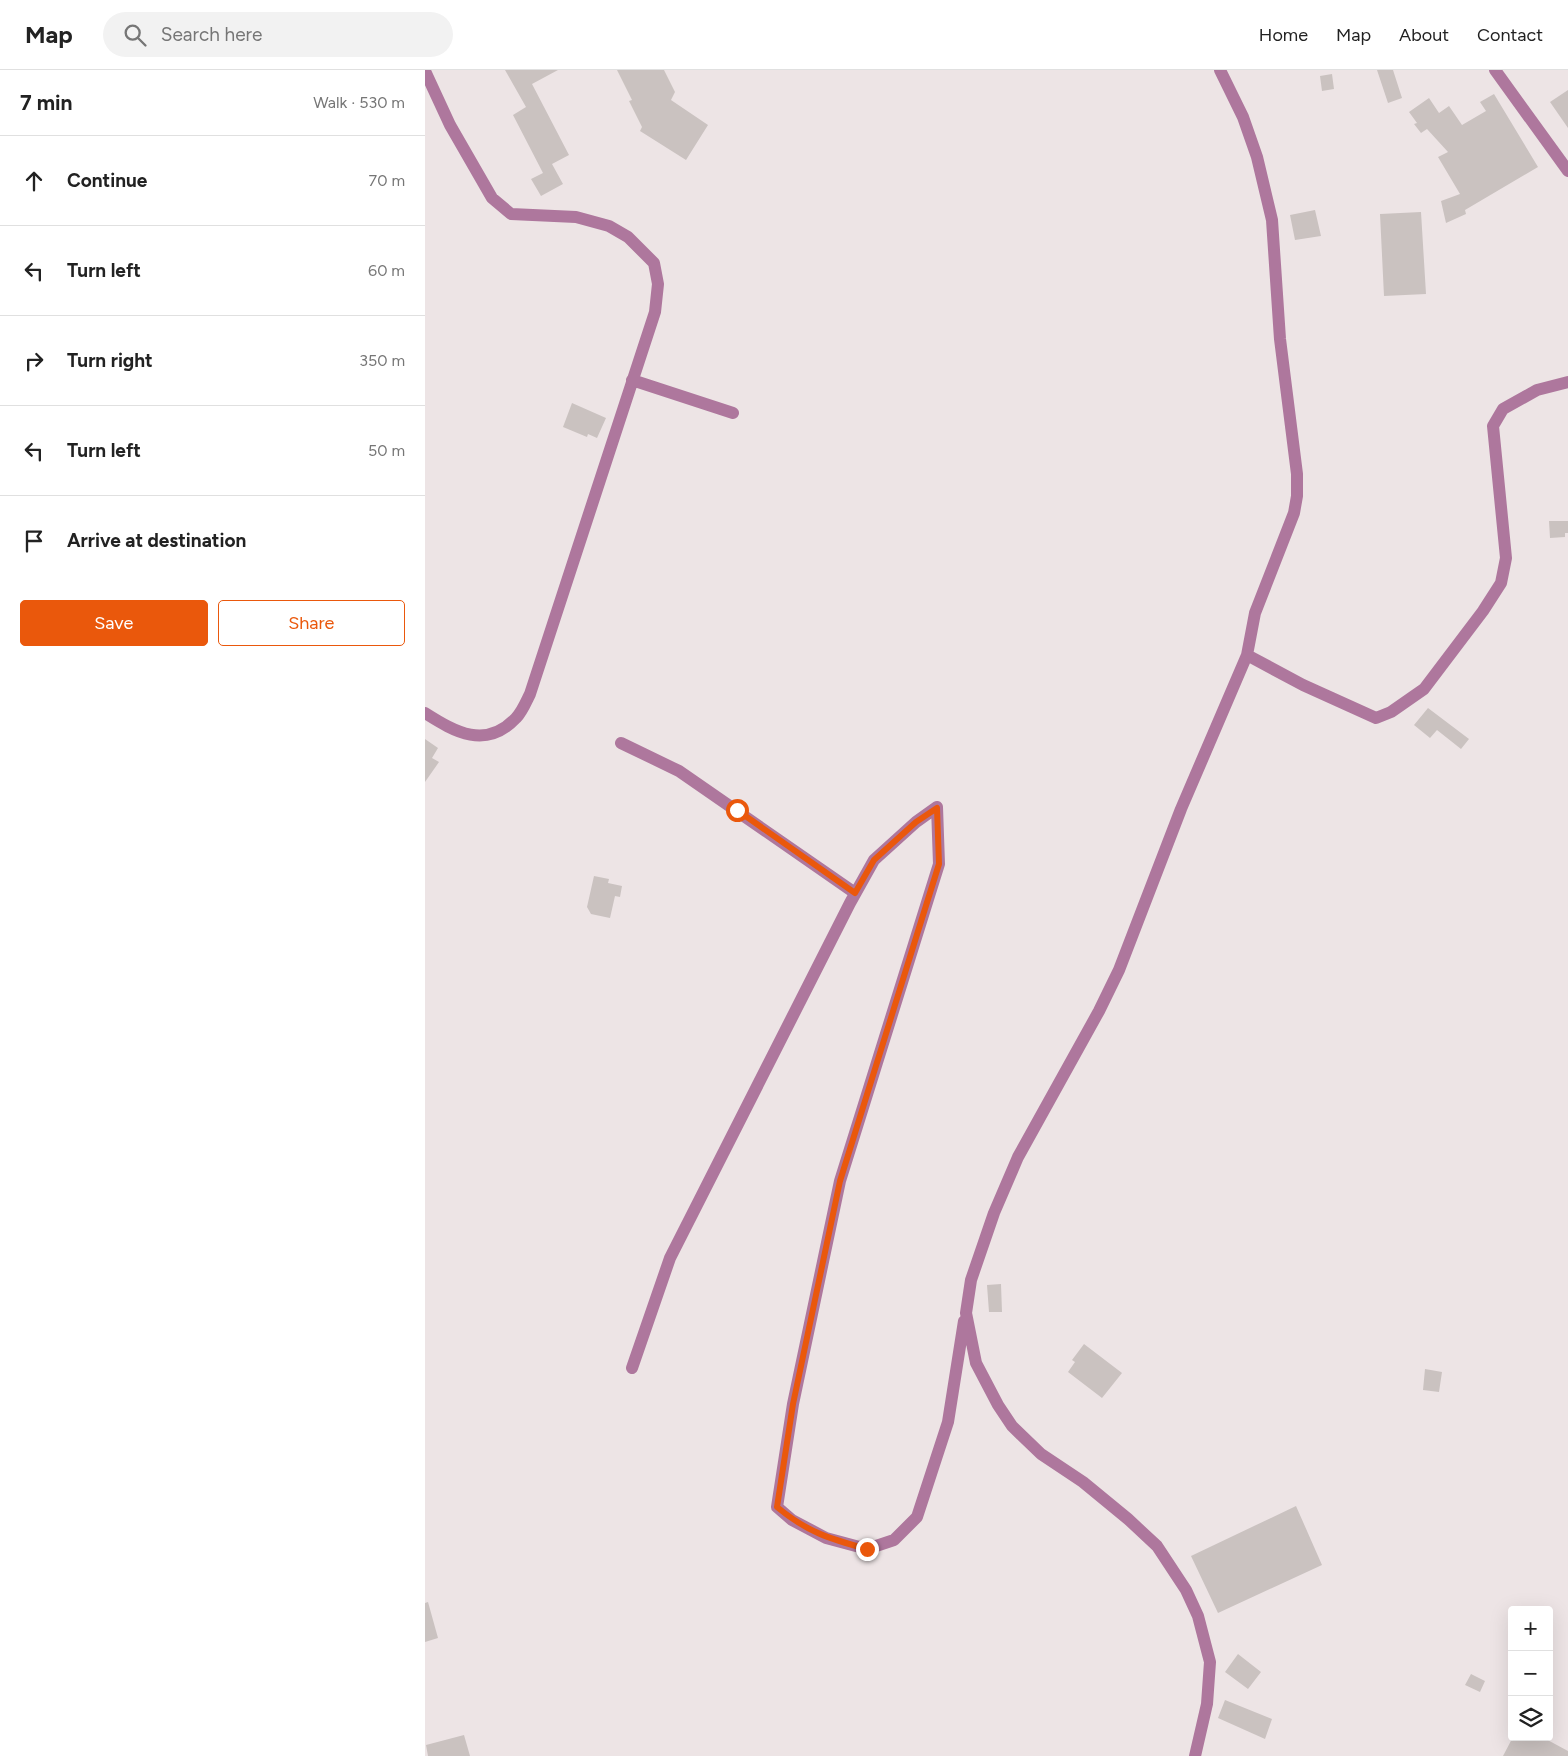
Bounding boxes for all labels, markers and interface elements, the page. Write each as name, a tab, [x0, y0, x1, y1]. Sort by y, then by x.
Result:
search box	[103, 12, 453, 57]
text: Map	[25, 20, 73, 49]
icon: search	[121, 21, 149, 49]
text: Search here	[161, 23, 262, 46]
text: Home	[1259, 24, 1308, 46]
text: Map	[1336, 24, 1371, 46]
text: About	[1399, 24, 1449, 46]
text: Contact	[1477, 24, 1543, 46]
text: 7 min	[20, 90, 72, 115]
text: Walk · 530 m	[313, 93, 405, 112]
icon: ahead	[20, 167, 48, 195]
text: Continue	[67, 169, 147, 192]
text: 70 m	[369, 171, 405, 190]
icon: left	[20, 257, 48, 285]
text: Turn left	[67, 259, 141, 282]
text: 60 m	[368, 261, 405, 280]
icon: right	[20, 347, 48, 375]
text: Turn right	[67, 349, 153, 372]
text: 350 m	[359, 351, 405, 370]
icon: left	[20, 437, 48, 465]
text: Turn left	[67, 439, 141, 462]
text: 50 m	[368, 441, 405, 460]
icon: arrive	[20, 527, 48, 555]
text: Arrive at destination	[67, 529, 246, 552]
button: Save	[20, 600, 208, 646]
button: Share	[218, 600, 405, 646]
route start	[726, 799, 749, 822]
route end	[856, 1538, 879, 1561]
map controls	[1508, 1606, 1553, 1741]
button: +	[1508, 1606, 1553, 1651]
button: −	[1508, 1651, 1553, 1696]
button: layers	[1508, 1696, 1553, 1741]

